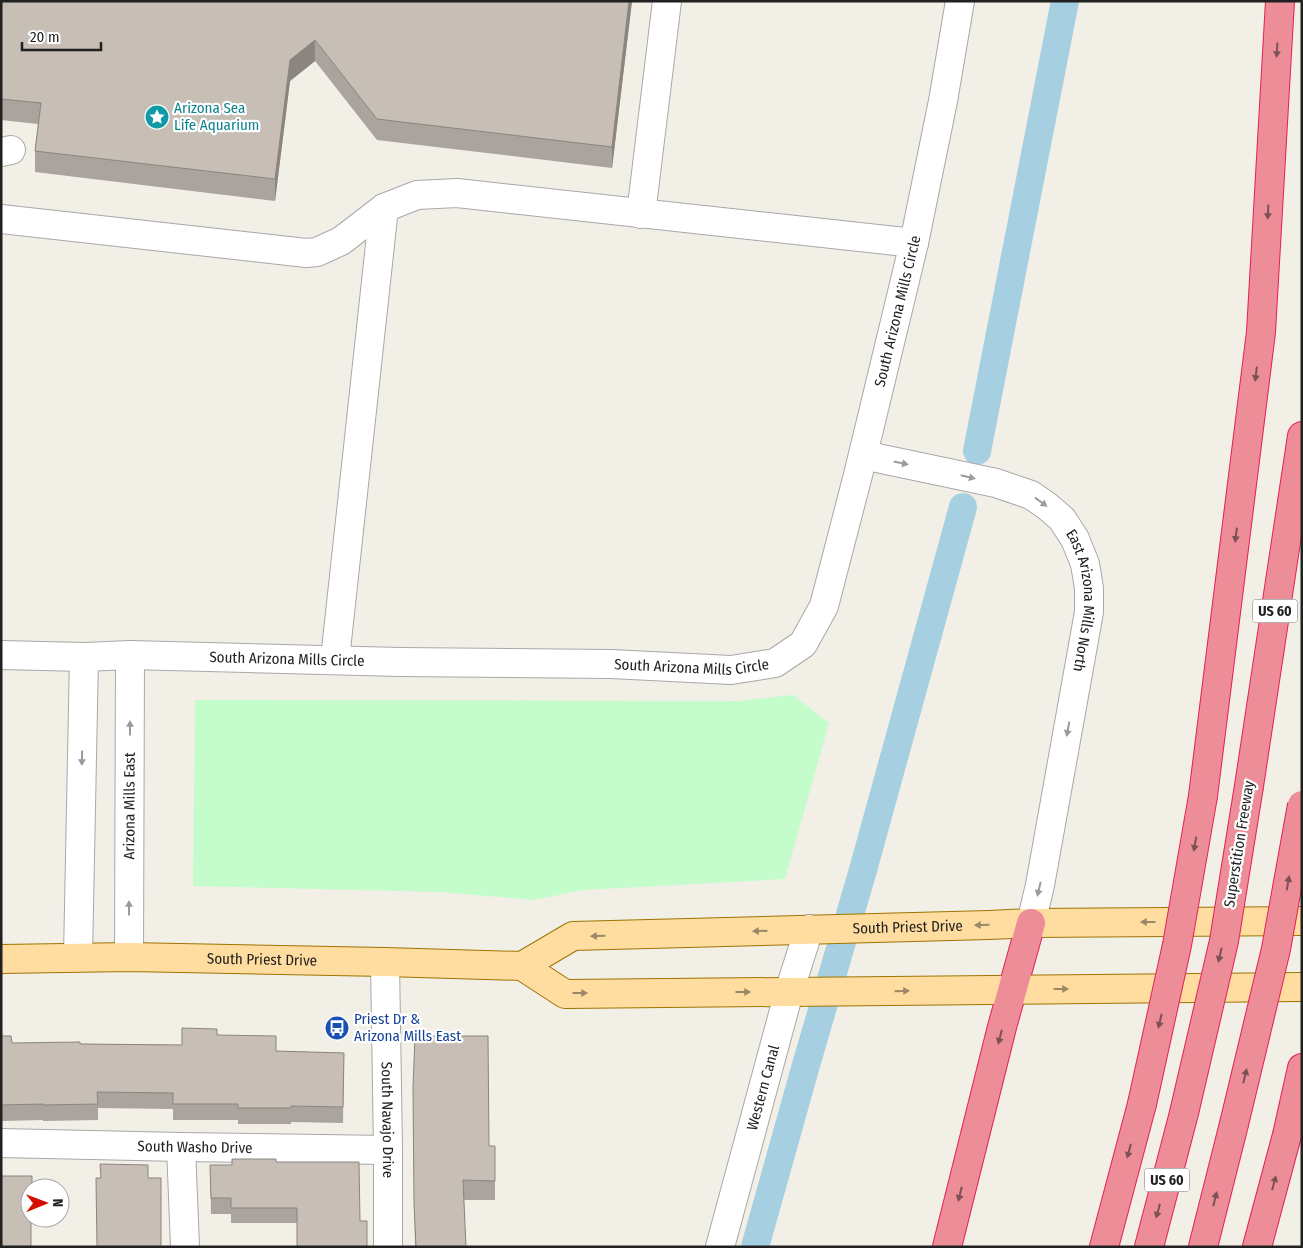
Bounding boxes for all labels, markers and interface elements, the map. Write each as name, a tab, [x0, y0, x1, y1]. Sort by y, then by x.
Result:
scale bar	[22, 20, 101, 52]
text: 20 m	[30, 28, 60, 46]
one-way arrow	[1273, 42, 1281, 58]
place label: Arizona Sea Life Aquarium	[174, 99, 259, 134]
place icon: Arizona Sea Life Aquarium	[144, 104, 170, 130]
one-way arrow	[1264, 204, 1272, 220]
street label: South Arizona Mills Circle	[871, 234, 924, 389]
one-way arrow	[1252, 366, 1260, 382]
one-way arrow	[894, 459, 909, 467]
one-way arrow	[961, 473, 976, 481]
one-way arrow	[1034, 496, 1047, 507]
street label: East Arizona Mills North	[1062, 526, 1098, 673]
one-way arrow	[1232, 528, 1240, 544]
road number: US 60	[1252, 600, 1298, 622]
street label: South Arizona Mills Circle	[209, 648, 365, 670]
street label: South Arizona Mills Circle	[614, 655, 770, 679]
one-way arrow	[126, 720, 134, 736]
one-way arrow	[1064, 722, 1072, 738]
one-way arrow	[78, 750, 86, 766]
street label: Arizona Mills East	[120, 752, 139, 860]
street label: Superstition Freeway	[1220, 779, 1258, 909]
one-way arrow	[1190, 836, 1198, 852]
one-way arrow	[1284, 875, 1292, 891]
one-way arrow	[1035, 882, 1043, 897]
one-way arrow	[125, 900, 133, 916]
street label: South Priest Drive	[852, 917, 963, 938]
one-way arrow	[1140, 918, 1156, 926]
one-way arrow	[974, 921, 990, 929]
one-way arrow	[752, 927, 768, 935]
one-way arrow	[590, 932, 606, 940]
one-way arrow	[1216, 947, 1224, 962]
street label: South Priest Drive	[207, 950, 317, 970]
one-way arrow	[1053, 985, 1069, 993]
one-way arrow	[894, 986, 910, 994]
one-way arrow	[735, 988, 751, 996]
one-way arrow	[573, 989, 589, 997]
place label: Priest Dr & Arizona Mills East	[354, 1010, 461, 1045]
one-way arrow	[1156, 1013, 1164, 1028]
bus stop icon: Priest Dr & Arizona Mills East	[324, 1015, 350, 1041]
one-way arrow	[996, 1029, 1004, 1044]
street label: Western Canal	[743, 1043, 783, 1132]
street label: South Navajo Drive	[378, 1062, 397, 1178]
one-way arrow	[1241, 1069, 1249, 1084]
street label: South Washo Drive	[137, 1137, 253, 1157]
one-way arrow	[1125, 1143, 1133, 1158]
road number: US 60	[1144, 1168, 1190, 1192]
one-way arrow	[1270, 1175, 1278, 1190]
north arrow	[20, 1178, 70, 1228]
one-way arrow	[956, 1187, 964, 1202]
one-way arrow	[1211, 1192, 1219, 1207]
text: N	[49, 1198, 66, 1207]
one-way arrow	[1154, 1203, 1162, 1218]

